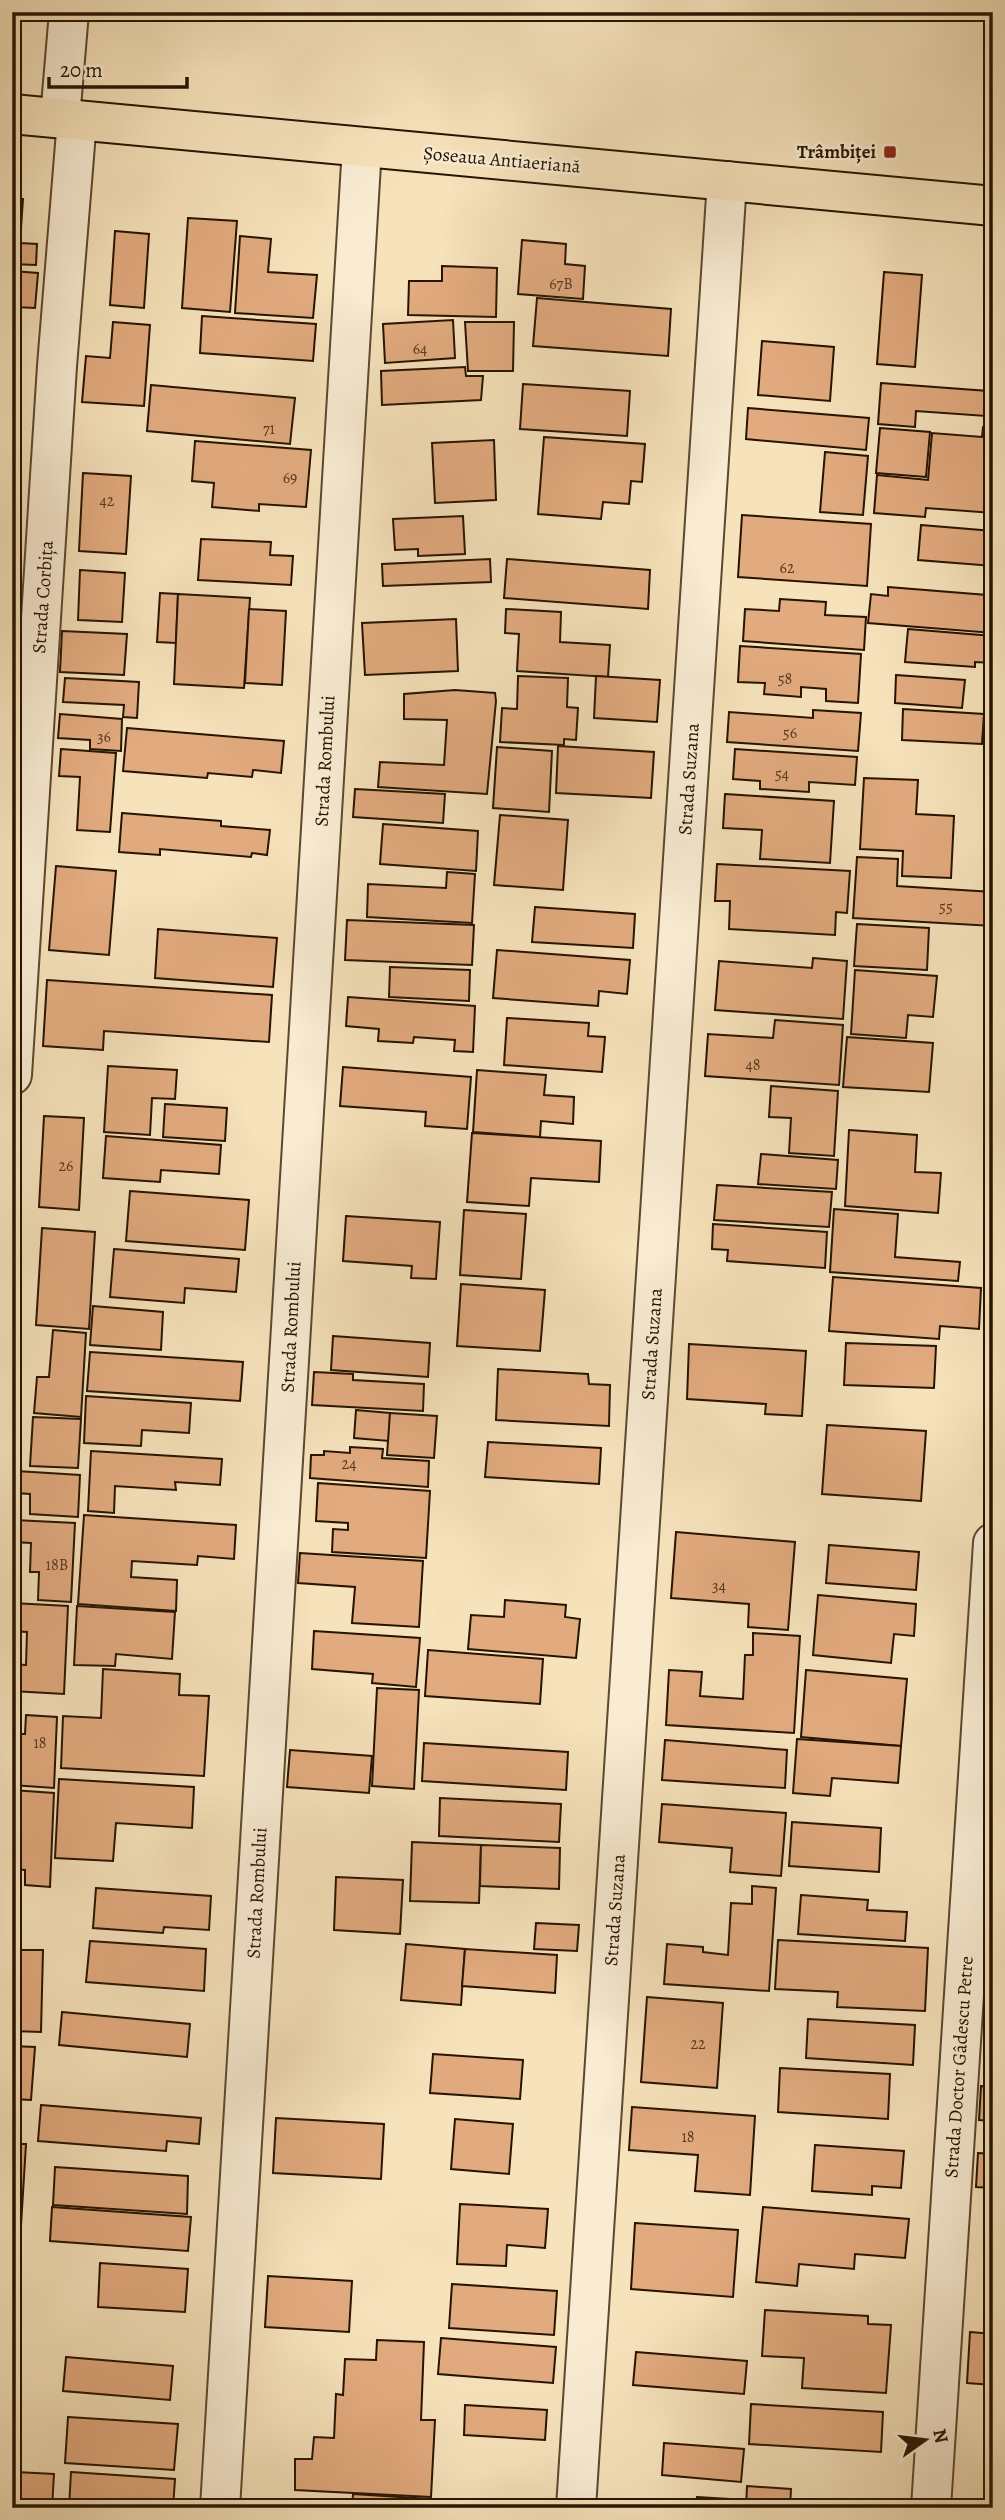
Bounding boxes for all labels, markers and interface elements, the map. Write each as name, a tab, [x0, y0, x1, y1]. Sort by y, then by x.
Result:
scale bar	[49, 46, 187, 90]
text: 20 m	[60, 56, 103, 84]
place label: Trâmbiței	[797, 139, 876, 165]
street label: Șoseaua Antiaeriană	[422, 140, 582, 180]
marker: Trâmbiței	[882, 144, 898, 160]
house number: 67B	[549, 273, 573, 295]
house number: 64	[413, 338, 427, 360]
house number: 71	[263, 418, 276, 440]
house number: 69	[283, 467, 297, 489]
house number: 42	[100, 490, 115, 512]
street label: Strada Corbița	[26, 539, 60, 655]
house number: 62	[780, 557, 795, 579]
house number: 58	[778, 668, 792, 690]
street label: Strada Rombului	[309, 695, 341, 827]
street label: Strada Suzana	[672, 722, 706, 836]
house number: 56	[783, 722, 797, 744]
house number: 36	[97, 726, 111, 748]
house number: 54	[775, 763, 789, 785]
house number: 55	[939, 896, 953, 918]
house number: 48	[745, 1054, 761, 1076]
house number: 26	[59, 1155, 74, 1177]
street label: Strada Rombului	[275, 1261, 307, 1393]
street label: Strada Suzana	[635, 1287, 669, 1401]
house number: 24	[342, 1453, 356, 1475]
house number: 18B	[46, 1554, 68, 1576]
house number: 34	[712, 1575, 726, 1597]
house number: 18	[33, 1732, 47, 1754]
street label: Strada Rombului	[241, 1827, 273, 1959]
street label: Strada Suzana	[598, 1853, 632, 1967]
street label: Strada Doctor Gâdescu Petre	[938, 1955, 980, 2179]
house number: 22	[690, 2033, 706, 2055]
house number: 18	[681, 2126, 695, 2148]
north arrow	[890, 2404, 960, 2474]
text: N	[926, 2426, 955, 2446]

